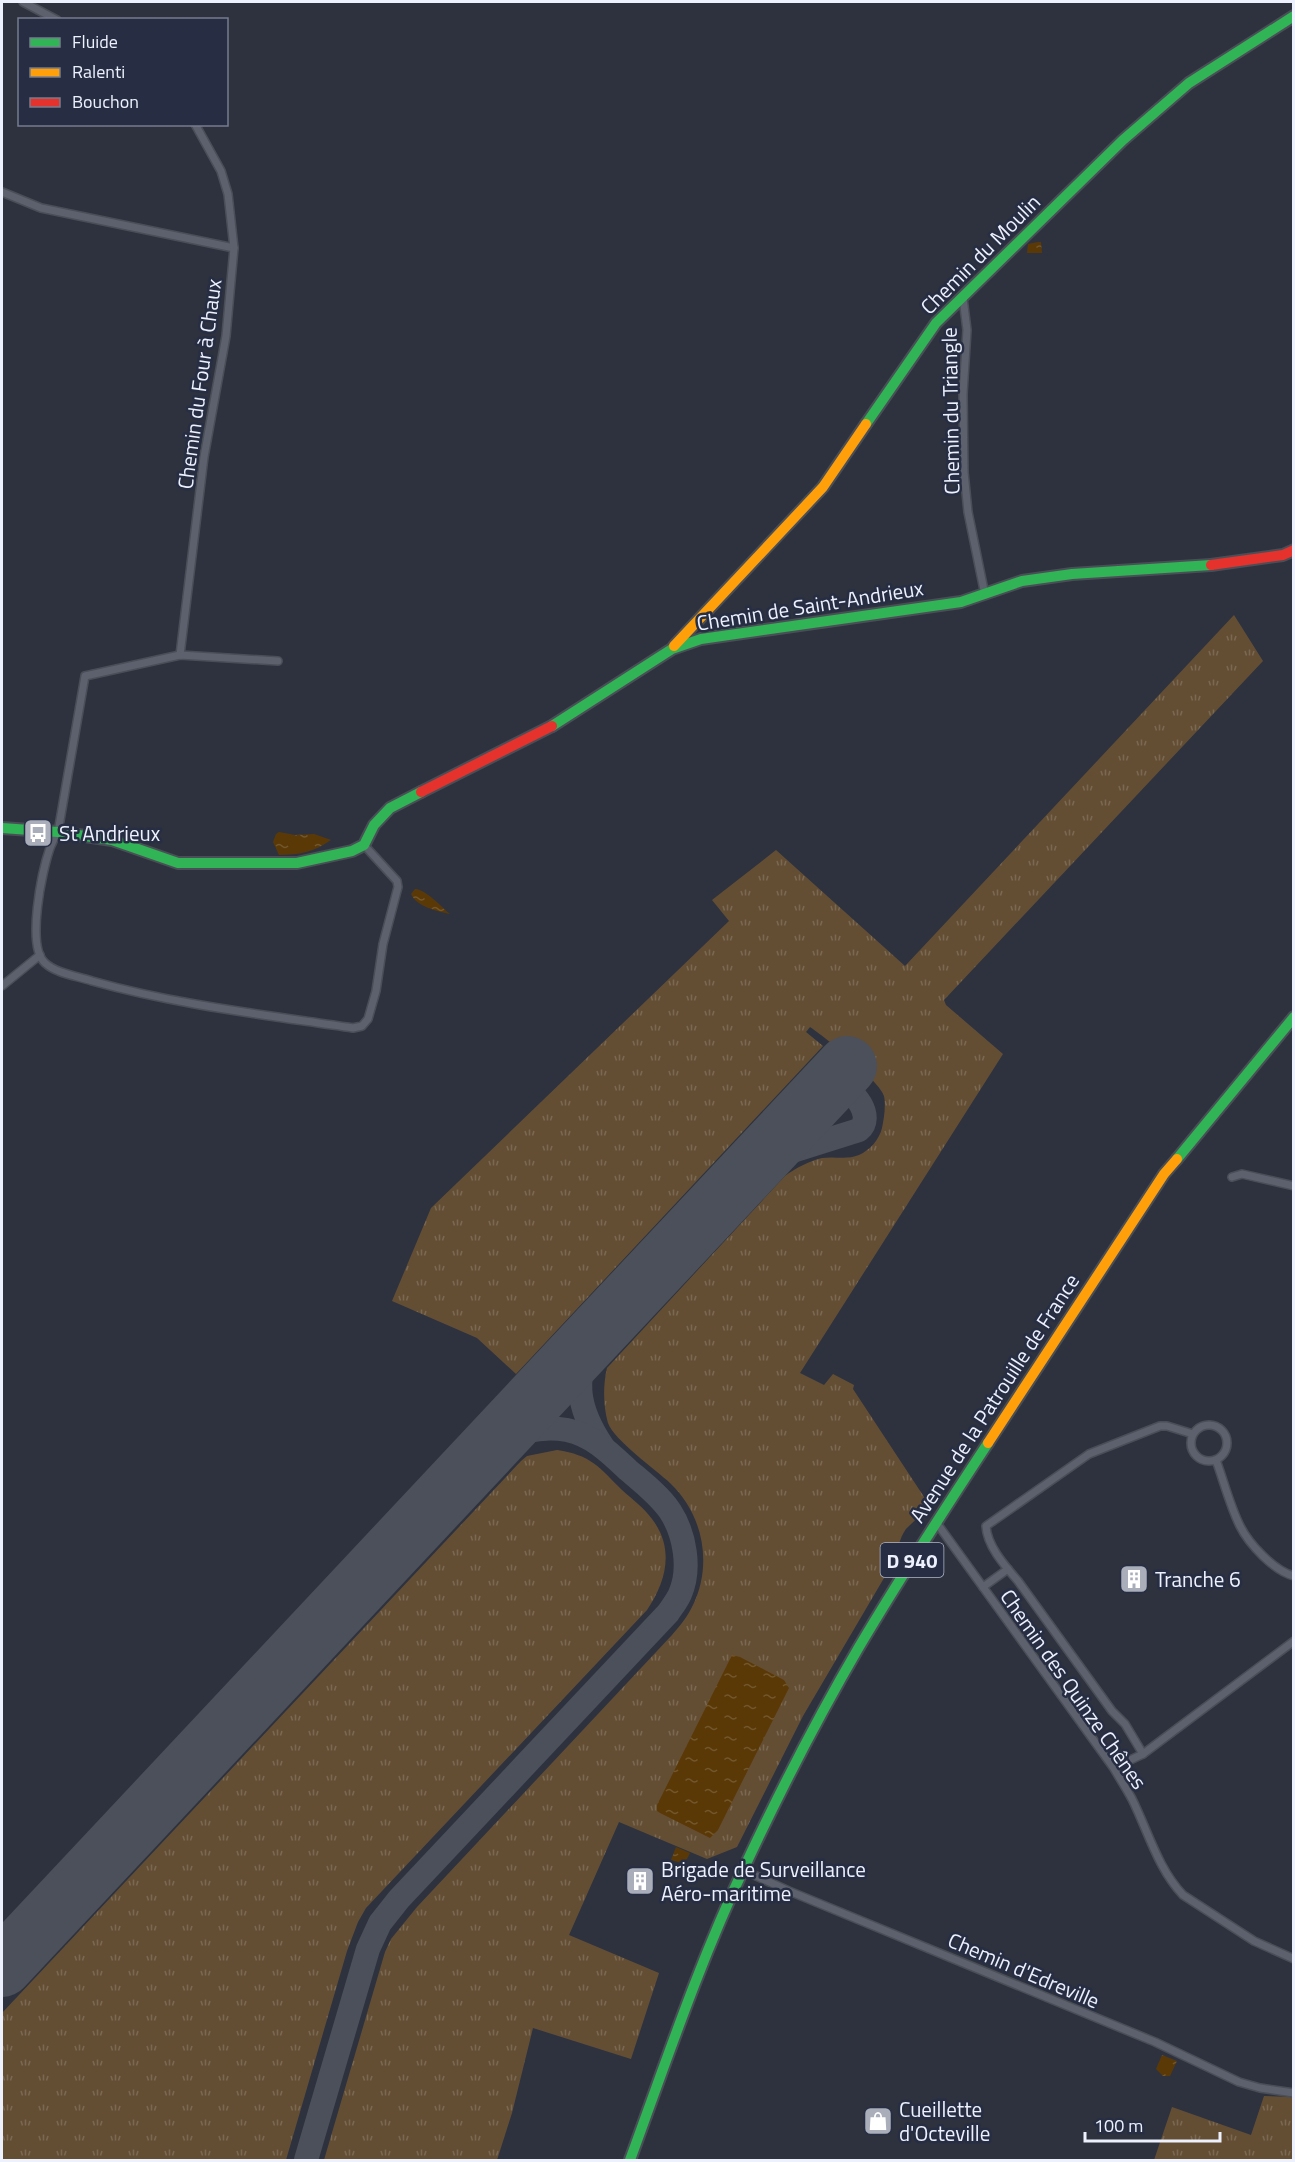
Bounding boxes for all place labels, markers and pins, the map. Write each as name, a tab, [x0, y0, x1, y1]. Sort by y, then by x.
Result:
bus stop icon: St Andrieux	[22, 817, 54, 849]
place label: St Andrieux	[59, 817, 161, 849]
building icon: Tranche 6	[1118, 1563, 1150, 1595]
place label: Tranche 6	[1155, 1563, 1241, 1595]
place label: Brigade de Surveillance Aéro-maritime	[661, 1853, 866, 1909]
building icon: Brigade de Surveillance Aéro-maritime	[624, 1865, 656, 1897]
place label: Cueillette d'Octeville	[899, 2093, 990, 2149]
shop icon: Cueillette d'Octeville	[862, 2105, 894, 2137]

